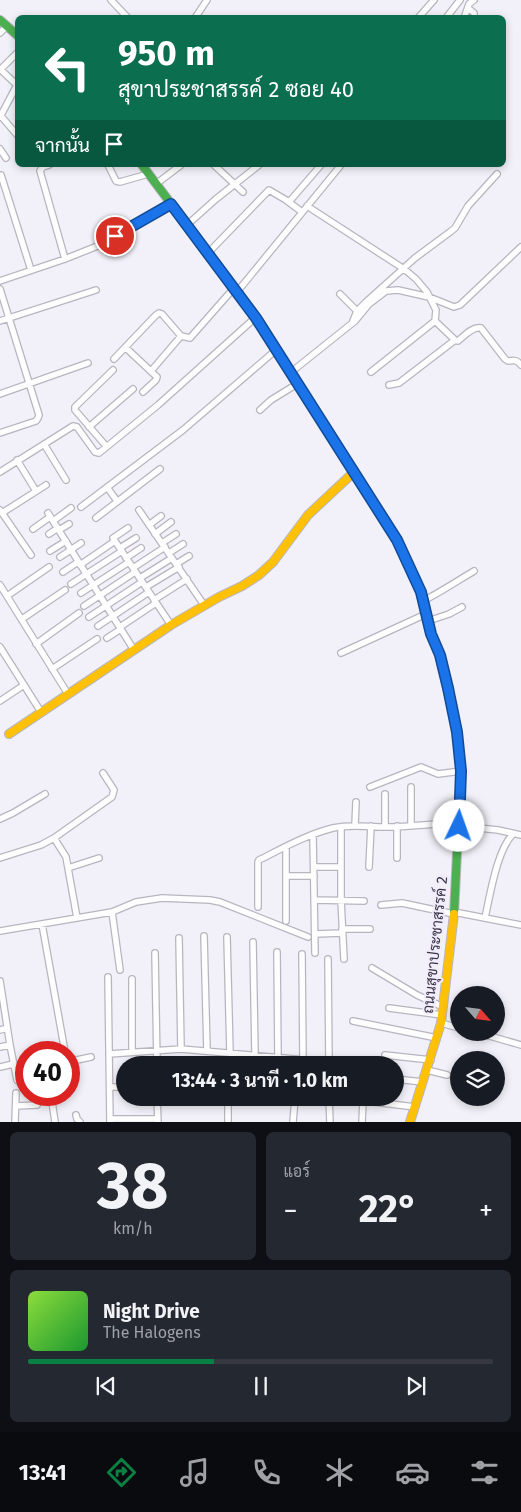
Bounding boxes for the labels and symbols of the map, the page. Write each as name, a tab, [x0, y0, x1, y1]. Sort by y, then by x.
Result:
pin	[94, 215, 136, 257]
position arrow	[432, 799, 484, 851]
street label: ถนนสุขาประชาสรรค์ 2	[418, 875, 453, 1015]
north arrow	[450, 986, 505, 1041]
speed limit sign: 40	[15, 1041, 80, 1106]

